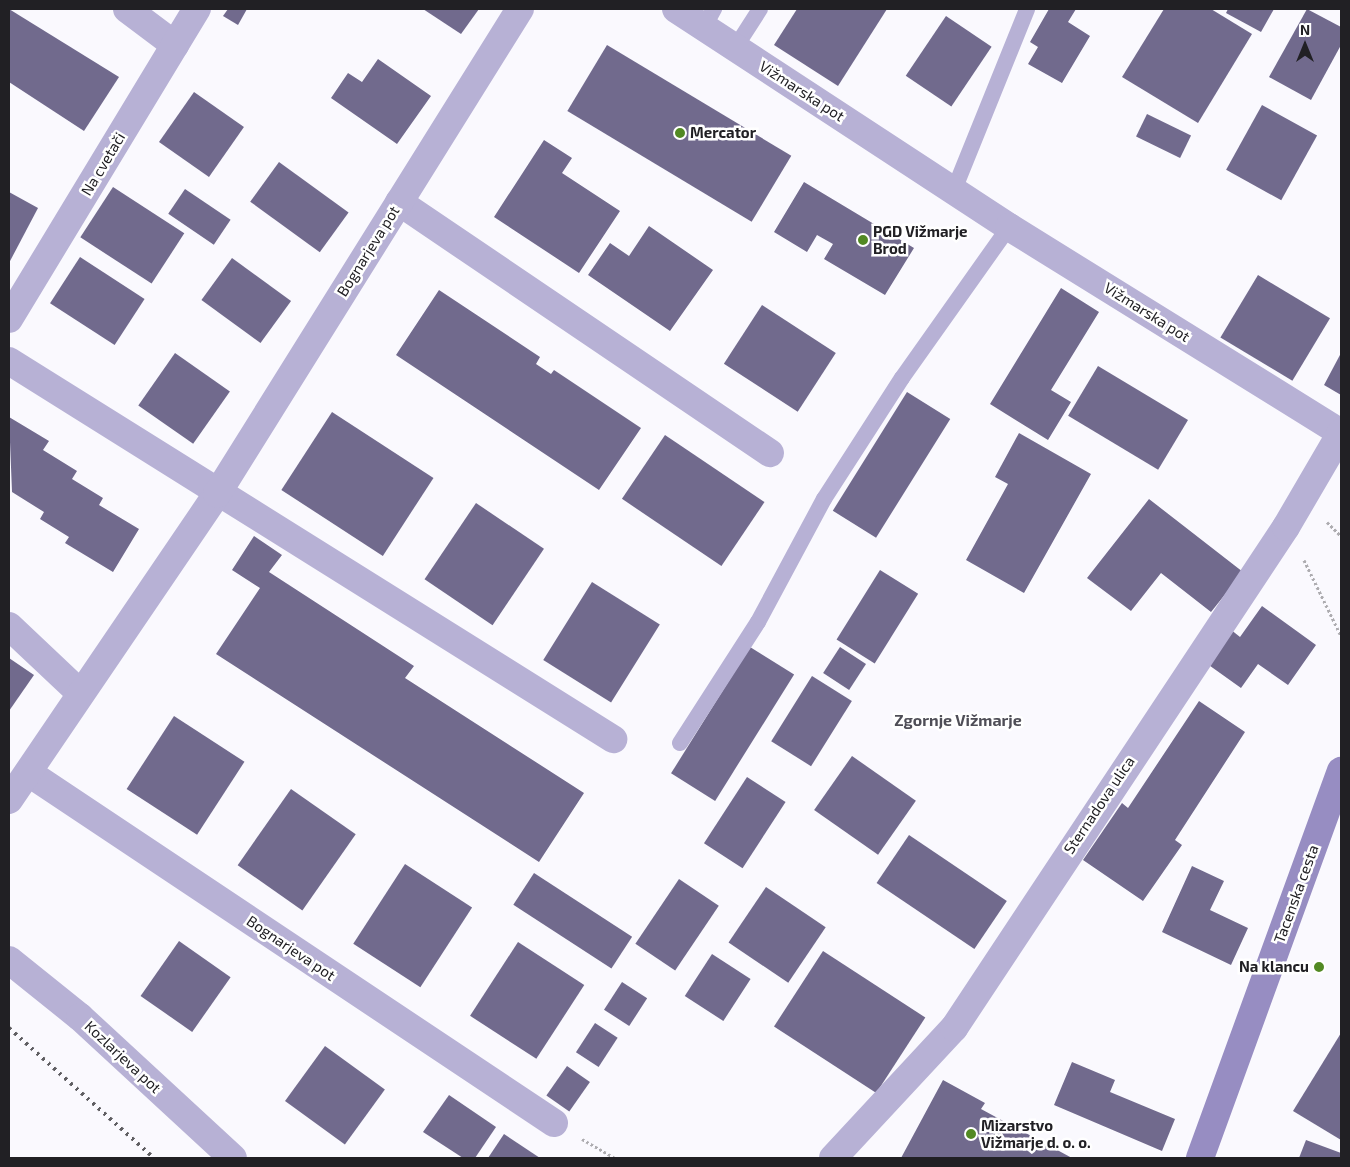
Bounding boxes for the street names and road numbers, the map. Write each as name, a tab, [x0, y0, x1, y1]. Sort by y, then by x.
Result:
street label: Vižmarska pot	[756, 57, 848, 125]
street label: Na cvetači	[77, 129, 129, 199]
street label: Bognarjeva pot	[333, 202, 403, 300]
street label: Vižmarska pot	[1101, 278, 1193, 346]
street label: Sternadova ulica	[1060, 753, 1138, 857]
street label: Tacenska cesta	[1270, 842, 1322, 946]
street label: Bognarjeva pot	[243, 912, 339, 984]
street label: Kozlarjeva pot	[81, 1017, 165, 1097]

